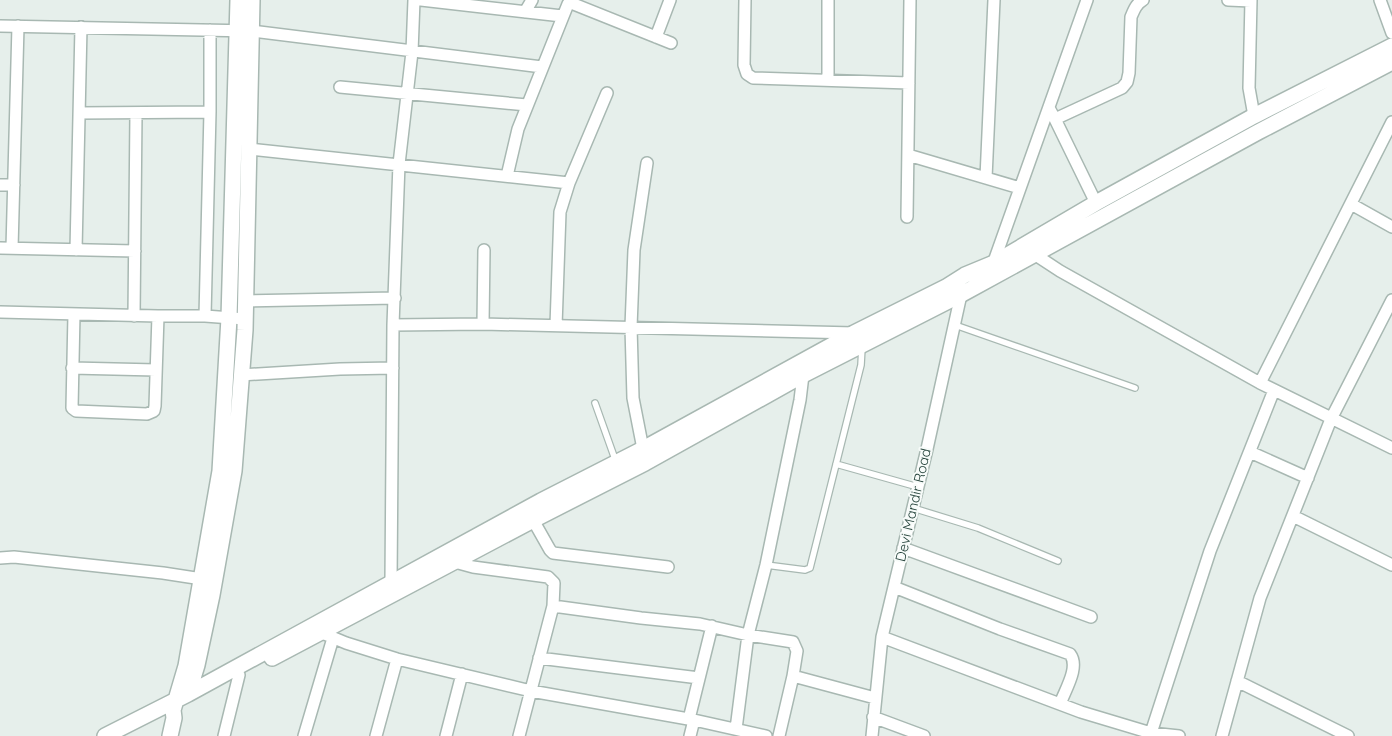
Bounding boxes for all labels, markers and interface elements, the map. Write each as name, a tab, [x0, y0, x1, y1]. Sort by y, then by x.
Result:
street label: Devi Mandir Road	[891, 447, 935, 563]

